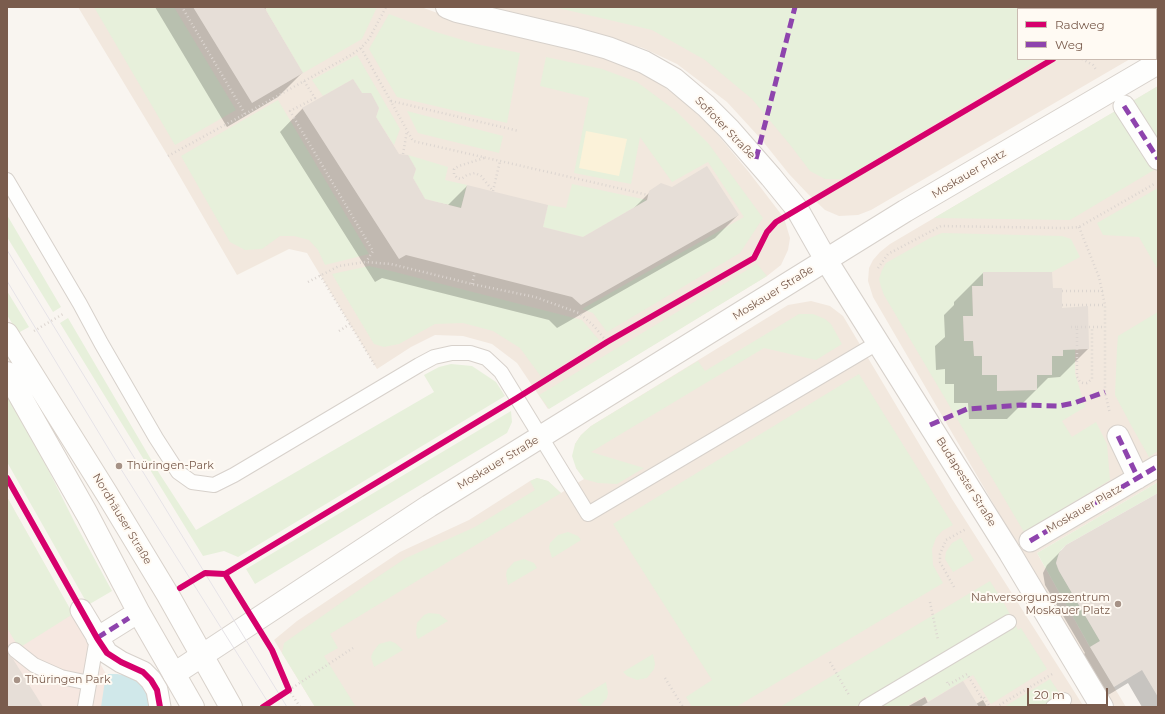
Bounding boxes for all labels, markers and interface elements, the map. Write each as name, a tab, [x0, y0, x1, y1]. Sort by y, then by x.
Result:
legend	[1017, 8, 1157, 60]
text: Radweg	[1055, 17, 1105, 32]
text: Weg	[1055, 37, 1083, 52]
street label: Sofioter Straße	[692, 94, 758, 162]
street label: Moskauer Platz	[929, 147, 1009, 201]
street label: Moskauer Straße	[730, 263, 816, 323]
street label: Moskauer Straße	[455, 433, 541, 493]
street label: Budapester Straße	[933, 435, 999, 529]
place label: Thüringen-Park	[127, 459, 214, 473]
marker: Thüringen-Park	[114, 461, 124, 471]
street label: Nordhäuser Straße	[90, 471, 154, 567]
street label: Moskauer Platz	[1044, 482, 1124, 536]
place label: Nahversorgungszentrum Moskauer Platz	[971, 591, 1110, 617]
marker: Nahversorgungszentrum Moskauer Platz	[1113, 599, 1123, 609]
place label: Thüringen Park	[25, 673, 110, 687]
marker: Thüringen Park	[12, 675, 22, 685]
scale bar	[1029, 680, 1110, 706]
text: 20 m	[1034, 687, 1065, 702]

